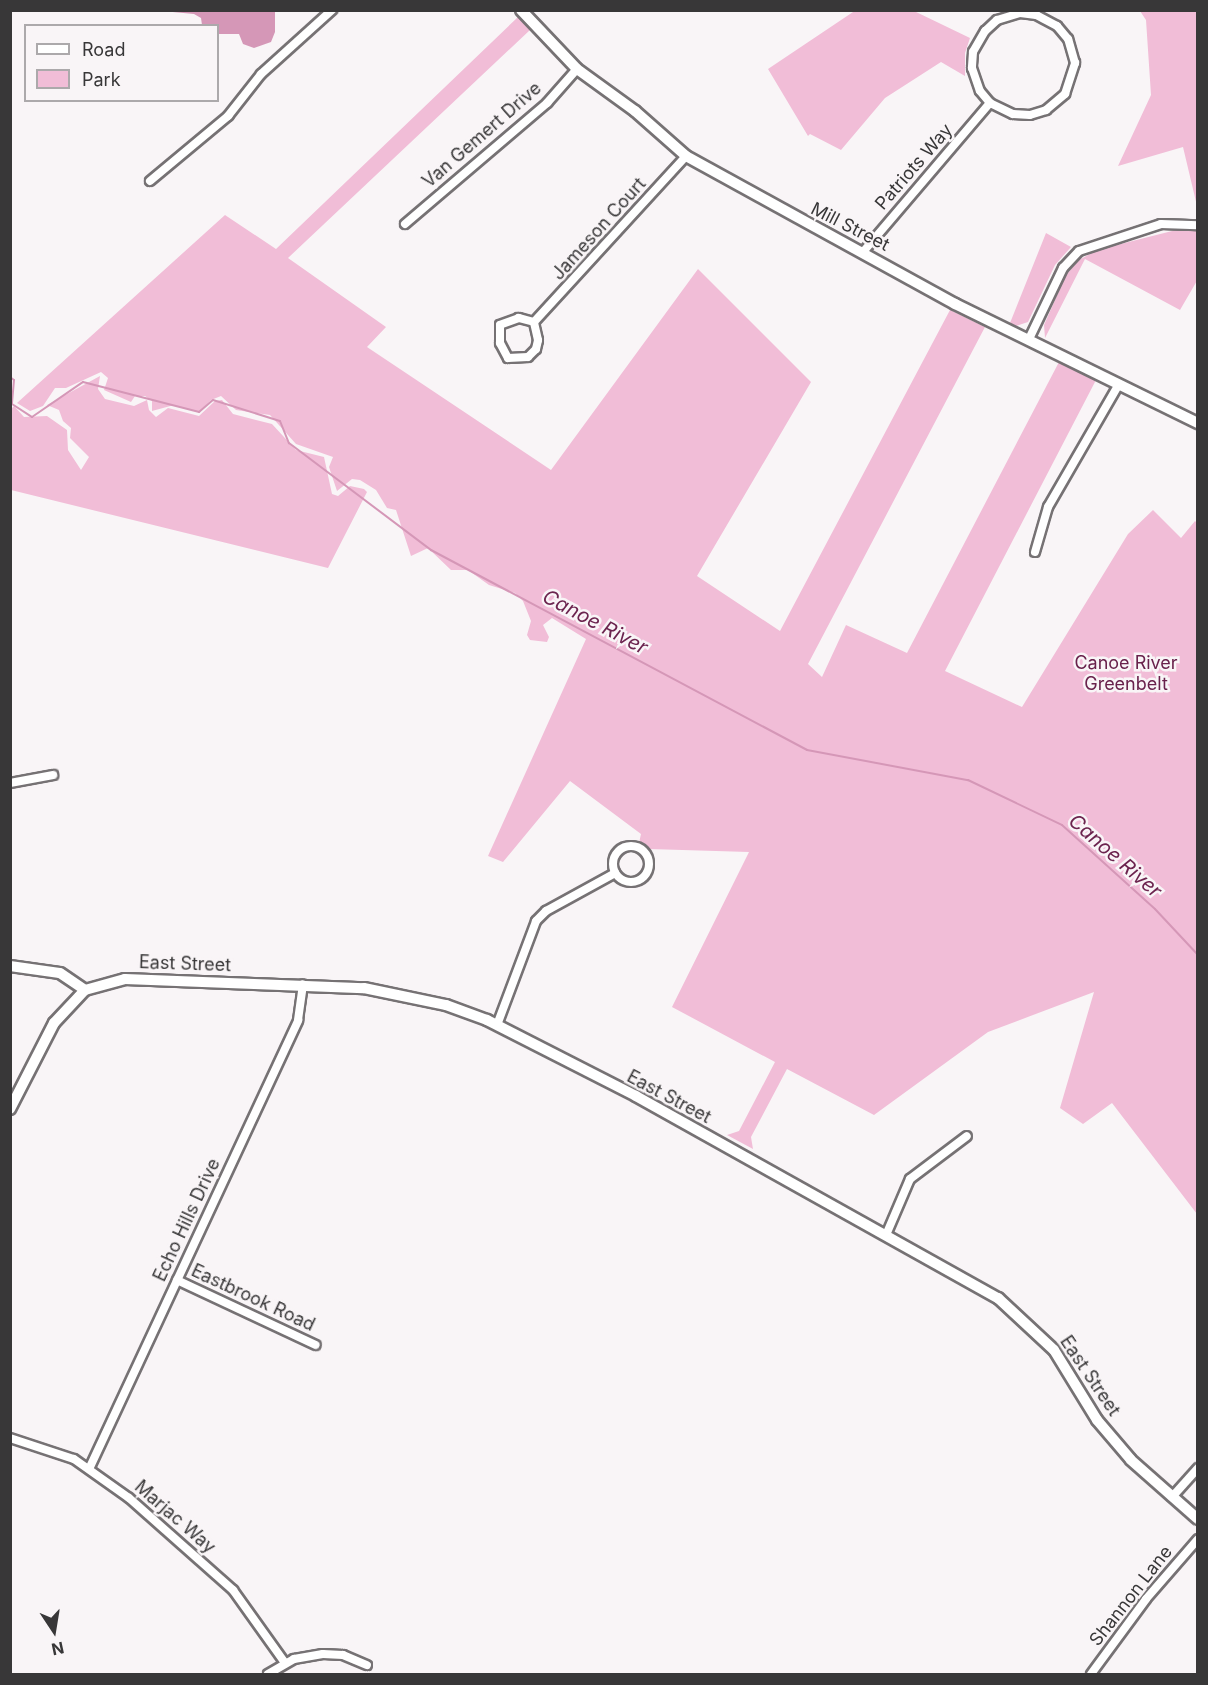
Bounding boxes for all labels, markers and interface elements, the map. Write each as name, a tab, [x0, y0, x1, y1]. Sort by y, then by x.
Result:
legend	[24, 24, 219, 102]
text: Road	[82, 39, 125, 60]
text: Park	[82, 69, 121, 90]
street label: Van Gemert Drive	[418, 78, 546, 192]
street label: Patriots Way	[871, 120, 957, 214]
street label: Jameson Court	[547, 173, 651, 285]
street label: Mill Street	[807, 198, 893, 256]
water label: Canoe River	[538, 584, 652, 660]
park label: Canoe River Greenbelt	[1074, 653, 1178, 696]
water label: Canoe River	[1064, 809, 1166, 903]
street label: East Street	[139, 952, 231, 976]
street label: East Street	[623, 1066, 715, 1128]
street label: Echo Hills Drive	[149, 1155, 225, 1285]
street label: Eastbrook Road	[188, 1260, 318, 1336]
street label: East Street	[1055, 1332, 1125, 1420]
street label: Marjac Way	[130, 1476, 220, 1558]
street label: Shannon Lane	[1085, 1541, 1177, 1651]
north arrow	[24, 1601, 84, 1661]
text: N	[50, 1638, 66, 1660]

